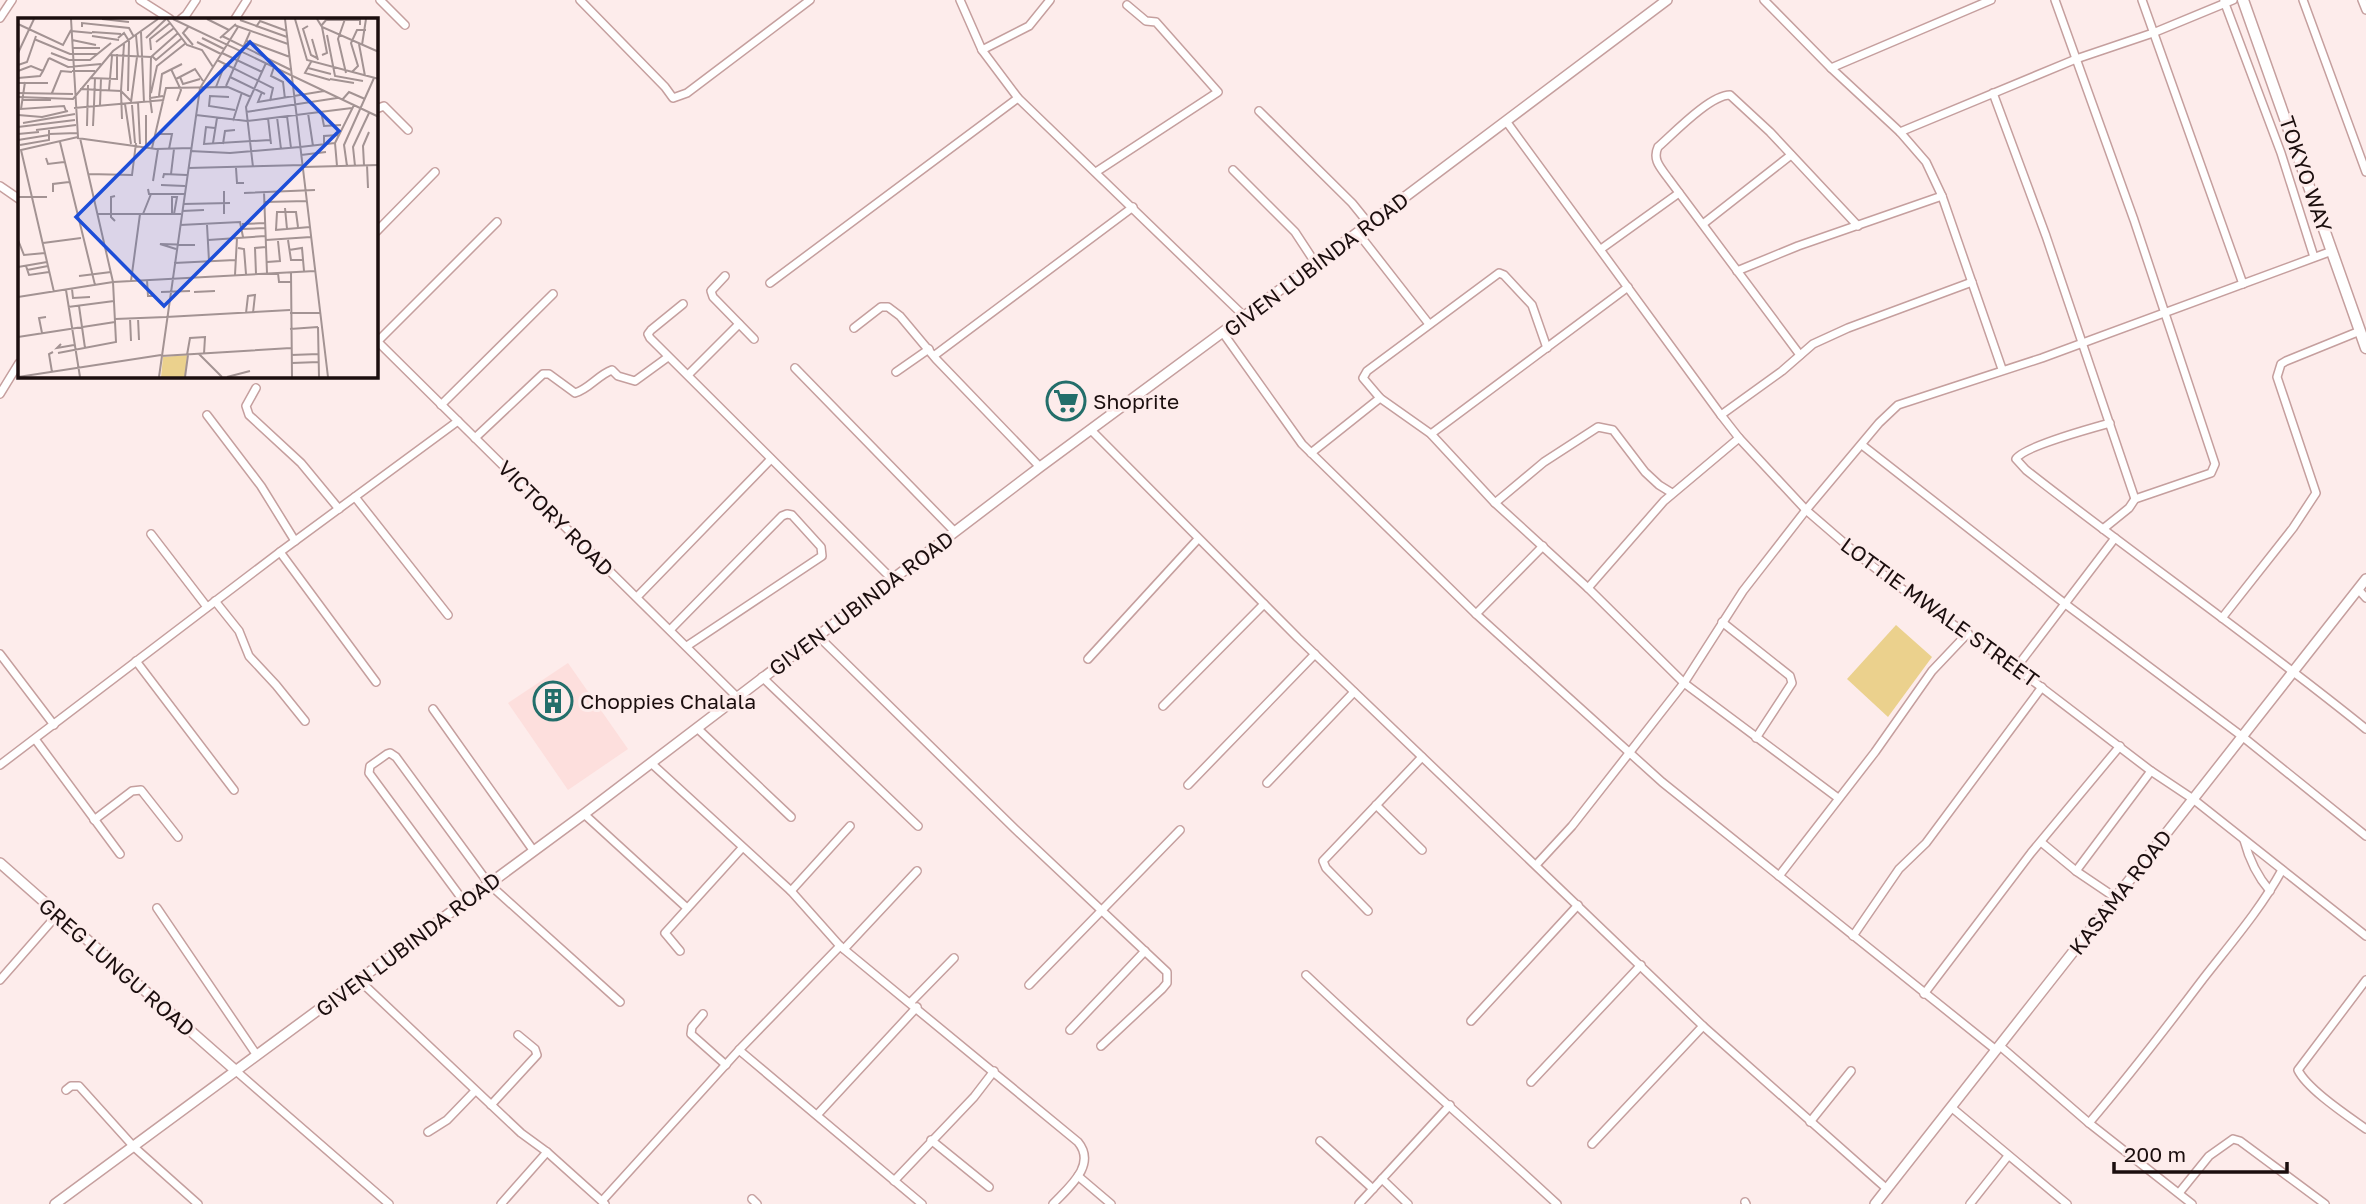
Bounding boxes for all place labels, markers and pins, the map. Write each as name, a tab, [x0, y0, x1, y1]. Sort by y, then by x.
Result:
supermarket icon: Shoprite	[1045, 380, 1087, 422]
place label: Shoprite	[1093, 388, 1179, 414]
building icon: Choppies Chalala	[532, 680, 574, 722]
place label: Choppies Chalala	[580, 688, 756, 714]

